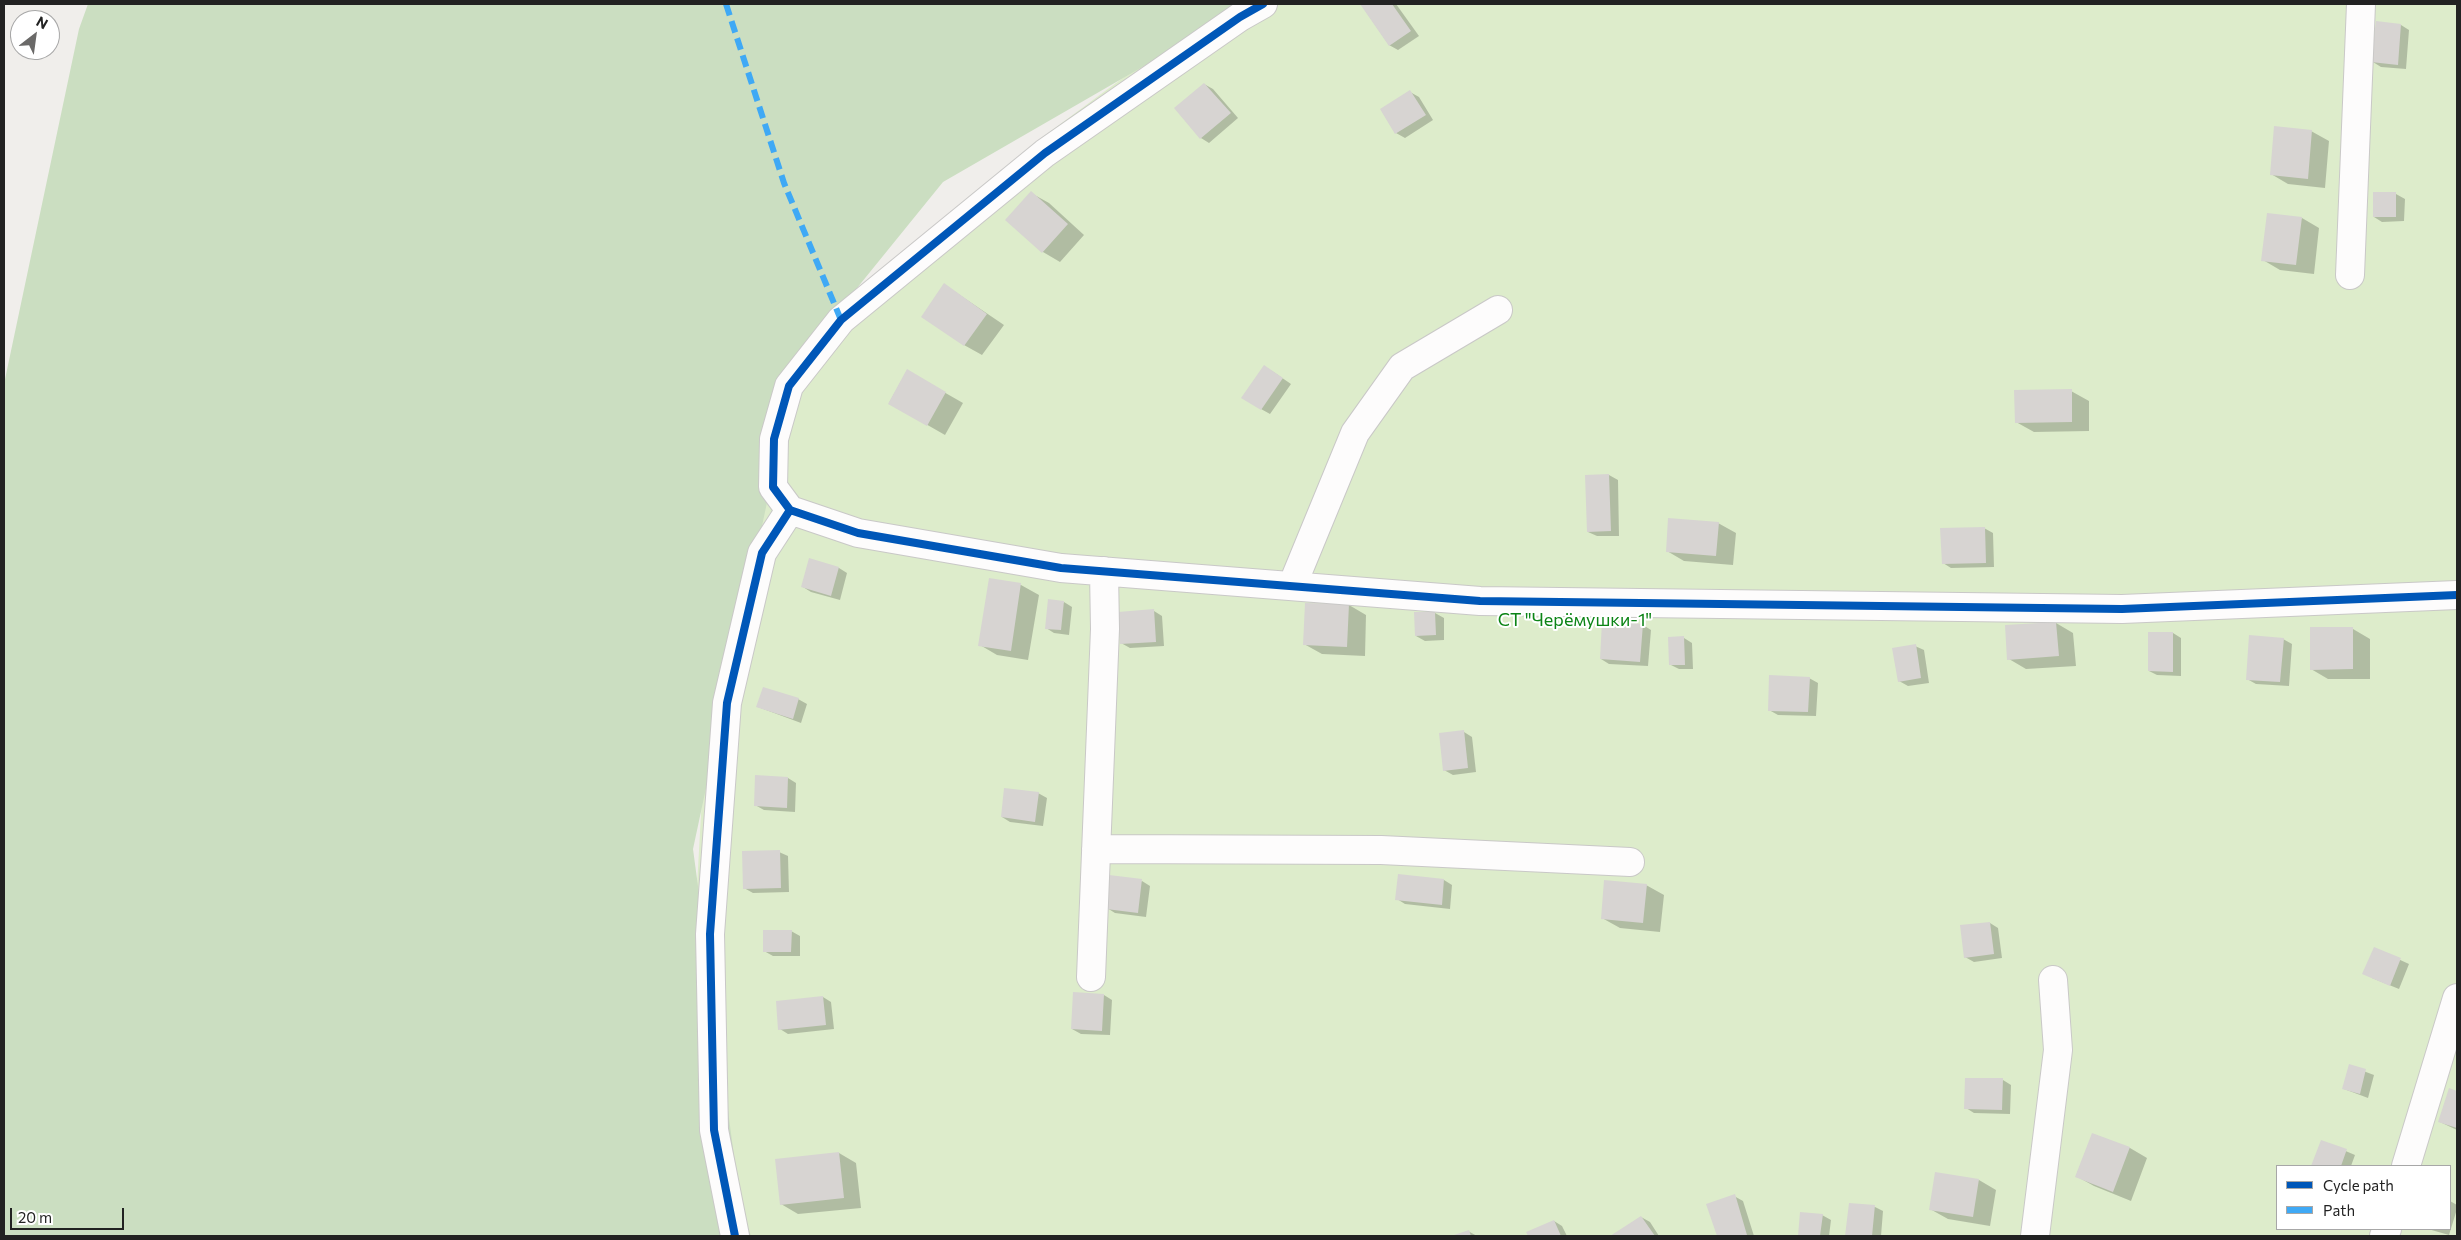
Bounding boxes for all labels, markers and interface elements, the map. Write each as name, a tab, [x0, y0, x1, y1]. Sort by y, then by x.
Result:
north arrow	[10, 10, 60, 60]
text: N	[33, 12, 51, 32]
park label: СТ "Черёмушки-1"	[1498, 609, 1652, 631]
legend	[2276, 1165, 2451, 1230]
text: Cycle path	[2323, 1176, 2394, 1194]
scale bar	[12, 1198, 126, 1230]
text: Path	[2323, 1201, 2355, 1219]
text: 20 m	[18, 1208, 52, 1226]

